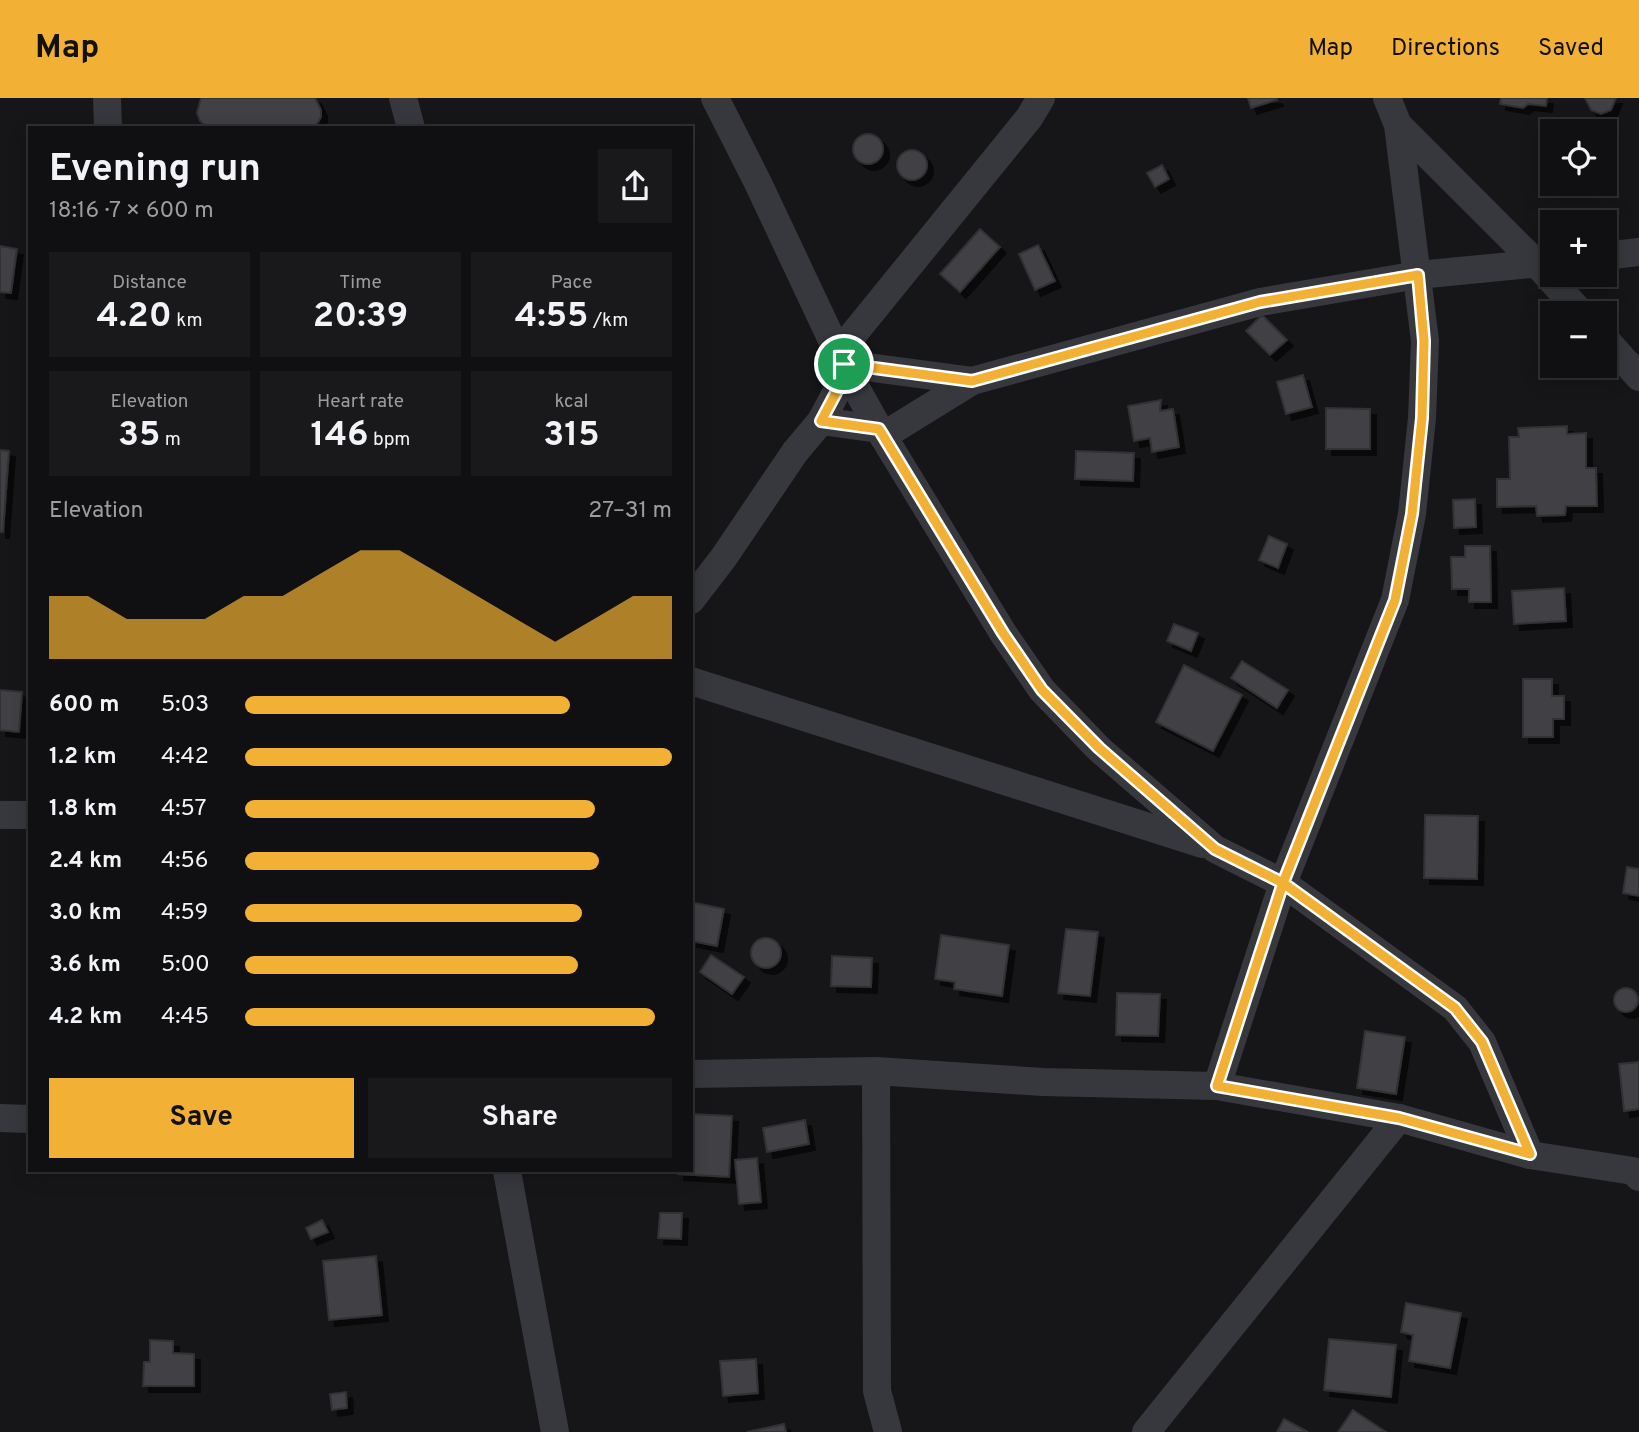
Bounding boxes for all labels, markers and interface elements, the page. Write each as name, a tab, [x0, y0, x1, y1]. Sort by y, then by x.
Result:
text: Map	[35, 28, 99, 70]
text: Map	[1308, 34, 1353, 64]
text: Directions	[1391, 34, 1500, 64]
text: Saved	[1538, 34, 1604, 64]
map controls	[1540, 119, 1617, 378]
button: locate	[1540, 119, 1617, 196]
text: Evening run	[49, 146, 261, 195]
button: share	[598, 149, 672, 223]
text: 18:16 · 7 × 600 m	[49, 197, 214, 226]
button: +	[1540, 210, 1617, 287]
text: Distance	[112, 271, 187, 295]
text: Time	[339, 271, 382, 295]
text: Pace	[551, 271, 592, 295]
text: 4.20	[96, 295, 172, 339]
text: 20:39	[313, 295, 408, 339]
text: 4:55	[515, 295, 588, 339]
button: −	[1540, 301, 1617, 378]
text: km	[172, 309, 203, 333]
text: /km	[588, 309, 628, 333]
pin	[814, 334, 874, 394]
icon: arrive	[825, 345, 863, 383]
text: Elevation	[110, 390, 189, 414]
text: Heart rate	[317, 390, 404, 414]
text: kcal	[555, 390, 588, 414]
text: 35	[118, 414, 160, 458]
text: 146	[311, 414, 369, 458]
text: 315	[543, 414, 600, 458]
text: m	[160, 428, 181, 452]
text: bpm	[369, 428, 410, 452]
text: Elevation	[49, 497, 144, 526]
text: 27–31 m	[588, 497, 672, 526]
text: 600 m	[49, 691, 119, 720]
text: 5:03	[161, 691, 209, 720]
text: 1.2 km	[49, 743, 117, 772]
text: 4:42	[161, 743, 209, 772]
text: 1.8 km	[49, 795, 117, 824]
text: 4:57	[161, 795, 207, 824]
text: 2.4 km	[49, 847, 122, 876]
text: 4:56	[161, 847, 208, 876]
text: 3.0 km	[49, 899, 122, 928]
text: 4:59	[161, 899, 208, 928]
text: 3.6 km	[49, 951, 121, 980]
text: 5:00	[161, 951, 210, 980]
text: 4.2 km	[49, 1003, 122, 1032]
text: 4:45	[161, 1003, 209, 1032]
button: Save	[49, 1078, 354, 1158]
button: Share	[368, 1078, 672, 1158]

